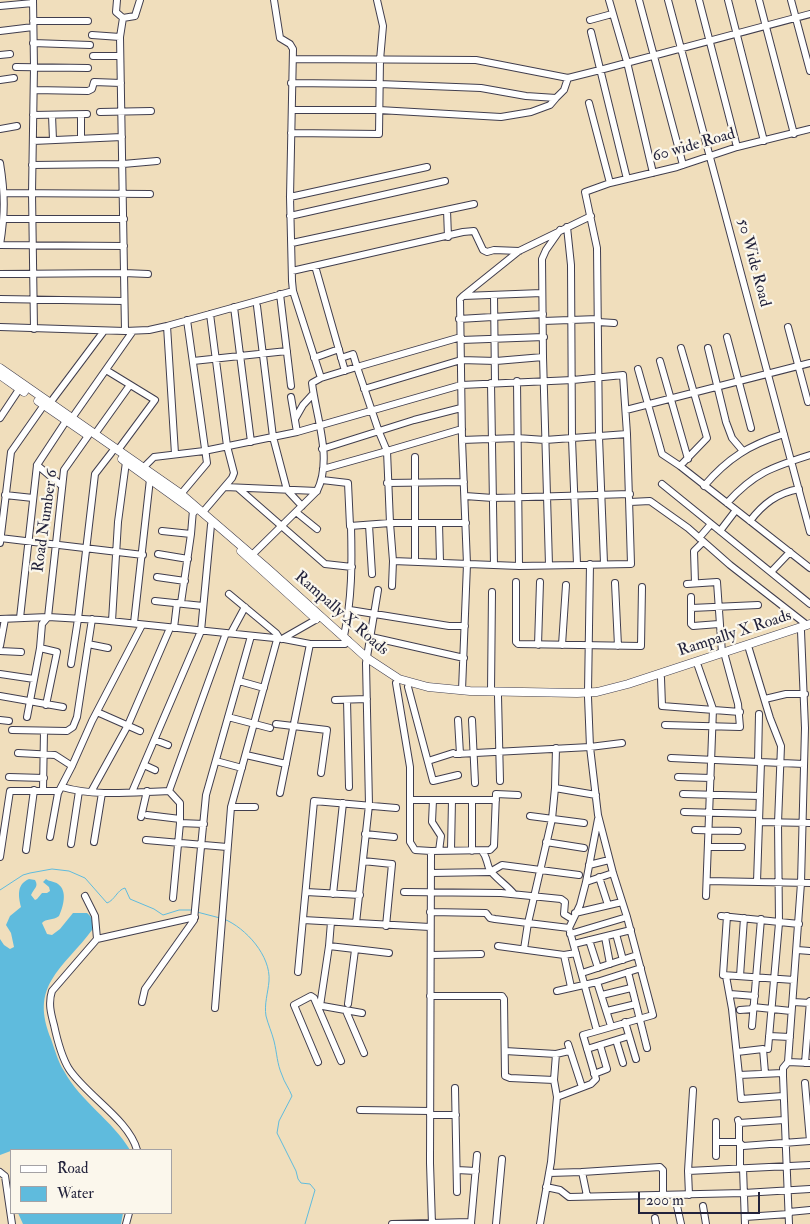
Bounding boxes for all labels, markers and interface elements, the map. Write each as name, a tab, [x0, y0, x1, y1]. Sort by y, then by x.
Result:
street label: 60 wide Road	[650, 125, 738, 167]
street label: 50 Wide Road	[732, 217, 774, 309]
street label: Road Number 6	[29, 469, 63, 573]
street label: Rampally X Roads	[290, 568, 392, 660]
street label: Rampally X Roads	[676, 607, 794, 661]
legend	[10, 1149, 172, 1214]
text: Road	[57, 1159, 88, 1178]
scale bar	[640, 1182, 762, 1214]
text: Water	[57, 1184, 94, 1203]
text: 200 m	[646, 1191, 684, 1210]

